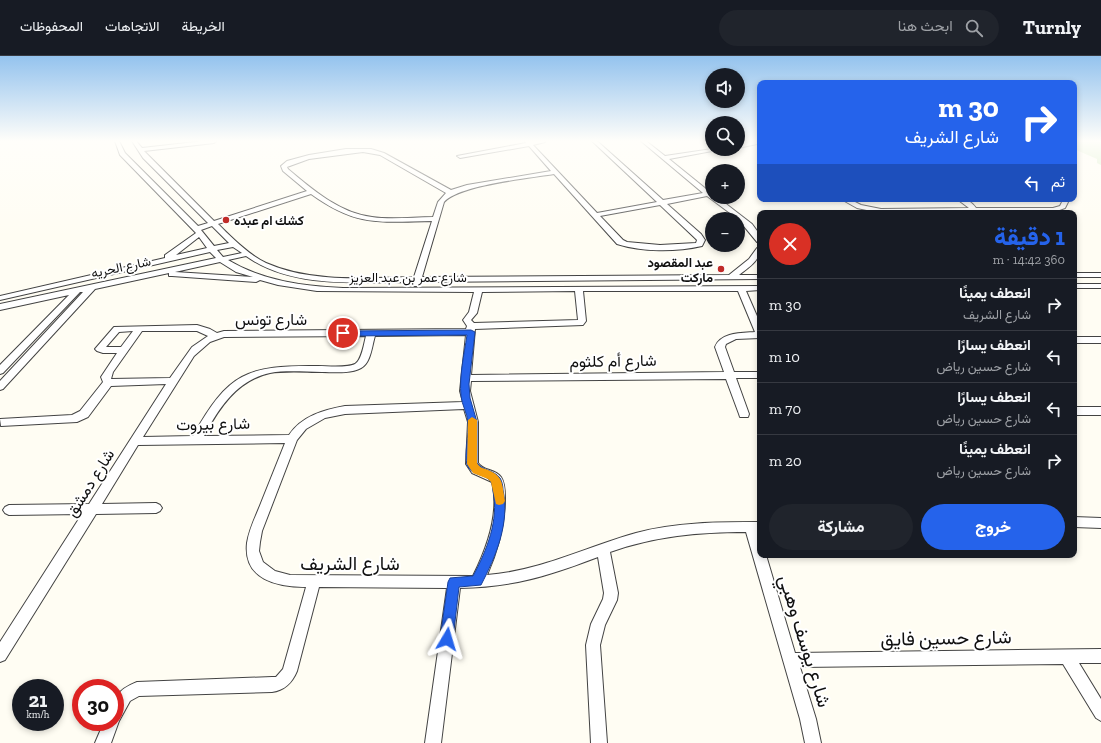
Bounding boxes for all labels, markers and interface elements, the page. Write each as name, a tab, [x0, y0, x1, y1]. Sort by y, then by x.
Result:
search box	[719, 10, 999, 46]
text: Turnly	[1023, 16, 1081, 39]
text: ابحث هنا	[898, 17, 953, 35]
icon: search	[963, 17, 985, 39]
text: المحفوظات	[20, 18, 83, 35]
text: الاتجاهات	[105, 18, 159, 35]
text: الخريطة	[181, 18, 225, 35]
map controls	[705, 68, 745, 252]
button: sound	[705, 68, 745, 108]
text: 30 m	[938, 91, 999, 124]
icon: right	[1013, 96, 1065, 148]
button: search	[705, 116, 745, 156]
text: شارع الشريف	[905, 126, 999, 148]
button: +	[705, 164, 745, 204]
icon: left	[1021, 172, 1043, 194]
text: ثم	[1051, 173, 1065, 191]
button: −	[705, 212, 745, 252]
place label: كشك ام عبده	[234, 213, 304, 229]
marker: كشك ام عبده	[221, 215, 231, 225]
text: 1 دقيقة	[994, 222, 1065, 251]
button: close	[769, 223, 811, 265]
text: 360 m · 14:42	[993, 252, 1065, 267]
street label: شارع الحريه	[90, 253, 153, 283]
place label: عبد المقصود ماركت	[647, 255, 713, 286]
marker: عبد المقصود ماركت	[716, 264, 726, 274]
street label: شارع عمر بن عبد العزيز	[348, 270, 467, 287]
text: انعطف يمينًا	[959, 284, 1031, 302]
icon: right	[1043, 294, 1065, 316]
text: 30 m	[769, 296, 801, 314]
text: شارع الشريف	[963, 307, 1031, 322]
street label: شارع تونس	[235, 310, 307, 331]
pin	[326, 316, 360, 350]
icon: arrive	[332, 322, 354, 344]
text: انعطف يسارًا	[957, 336, 1031, 354]
icon: left	[1043, 346, 1065, 368]
text: 10 m	[769, 348, 800, 366]
street label: شارع أم كلثوم	[569, 351, 657, 373]
text: شارع حسين رياض	[937, 359, 1031, 374]
text: انعطف يسارًا	[957, 388, 1031, 406]
icon: left	[1043, 398, 1065, 420]
text: 70 m	[769, 400, 801, 418]
text: شارع حسين رياض	[937, 411, 1031, 426]
street label: شارع بيروت	[176, 414, 250, 436]
text: انعطف يمينًا	[959, 440, 1031, 458]
street label: شارع دمشق	[62, 446, 120, 522]
icon: right	[1043, 450, 1065, 472]
text: 20 m	[769, 452, 802, 470]
text: شارع حسين رياض	[937, 463, 1031, 478]
button: مشاركة	[769, 504, 913, 550]
button: خروج	[921, 504, 1065, 550]
street label: شارع الشريف	[300, 552, 400, 576]
street label: شارع يوسف وهبي	[770, 572, 836, 711]
position arrow	[426, 618, 468, 660]
street label: شارع حسين فايق	[880, 625, 1012, 652]
speed limit sign: 30	[72, 679, 124, 731]
text: 21	[29, 688, 47, 712]
text: km/h	[27, 709, 49, 721]

